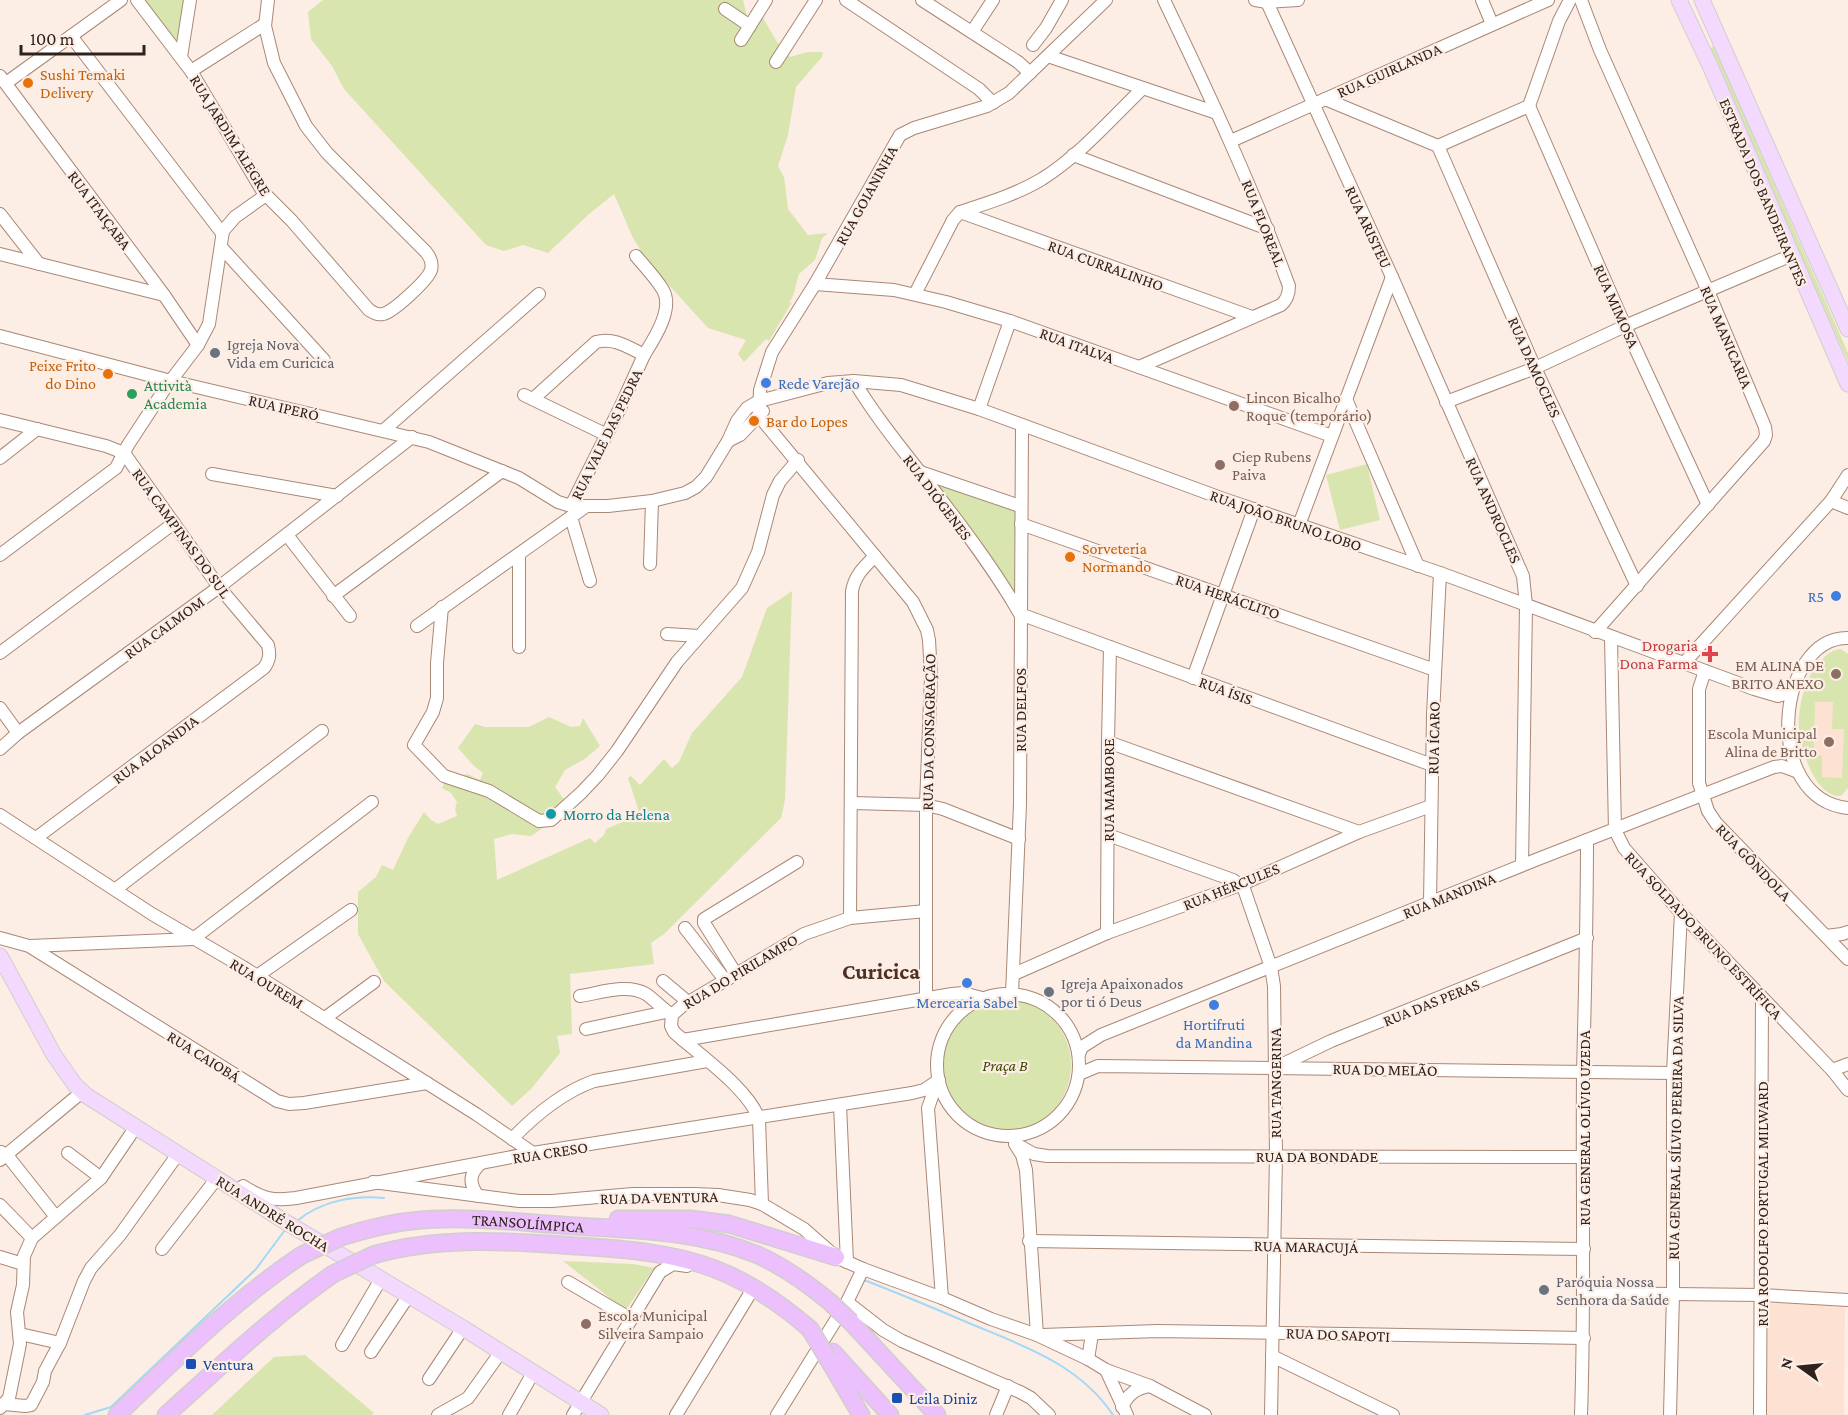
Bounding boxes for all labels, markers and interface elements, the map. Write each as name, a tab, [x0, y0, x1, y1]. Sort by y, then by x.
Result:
scale bar	[21, 18, 144, 56]
text: 100 m	[30, 29, 75, 49]
street label: RUA GUIRLANDA	[1334, 39, 1445, 101]
place label: Sushi Temaki Delivery	[40, 66, 125, 102]
street label: RUA JARDIM ALEGRE	[186, 72, 275, 199]
marker: Sushi Temaki Delivery	[21, 76, 35, 90]
street label: ESTRADA DOS BANDEIRANTES	[1716, 96, 1811, 289]
street label: RUA GOIANINHA	[832, 142, 901, 248]
street label: RUA ITAIÇABA	[64, 168, 135, 254]
street label: RUA FLOREAL	[1238, 177, 1289, 269]
street label: RUA ARISTEU	[1342, 183, 1395, 271]
street label: RUA CURRALINHO	[1046, 237, 1166, 294]
street label: RUA MIMOSA	[1591, 262, 1643, 351]
street label: RUA MANICARIA	[1697, 283, 1756, 392]
street label: RUA DAMOCLES	[1505, 314, 1564, 420]
street label: RUA ITALVA	[1037, 324, 1117, 367]
place label: Igreja Nova Vida em Curicica	[227, 336, 335, 371]
marker: Igreja Nova Vida em Curicica	[208, 346, 222, 360]
place label: Peixe Frito do Dino	[29, 357, 96, 392]
street label: RUA VALE DAS PEDRA	[567, 365, 646, 502]
marker: Peixe Frito do Dino	[101, 367, 115, 381]
place label: Rede Varejão	[778, 375, 860, 393]
marker: Rede Varejão	[759, 376, 773, 390]
place label: Attività Academia	[144, 377, 208, 412]
marker: Attività Academia	[125, 387, 139, 401]
place label: Lincon Bicalho Roque (temporário)	[1246, 389, 1372, 425]
street label: RUA IPERÓ	[247, 391, 321, 424]
marker: Lincon Bicalho Roque (temporário)	[1227, 399, 1241, 413]
place label: Bar do Lopes	[766, 413, 848, 431]
marker: Bar do Lopes	[747, 414, 761, 428]
place label: Ciep Rubens Paiva	[1232, 448, 1311, 483]
street label: RUA DIÓGENES	[900, 451, 975, 543]
street label: RUA ANDROCLES	[1463, 455, 1525, 566]
marker: Ciep Rubens Paiva	[1213, 458, 1227, 472]
street label: RUA CAMPINAS DO SUL	[129, 465, 234, 601]
street label: RUA JOÃO BRUNO LOBO	[1207, 487, 1364, 555]
place label: Sorveteria Normando	[1082, 540, 1151, 575]
marker: Sorveteria Normando	[1063, 550, 1077, 564]
street label: RUA HERÁCLITO	[1174, 571, 1282, 622]
place label: R5	[1808, 588, 1824, 605]
marker: R5	[1829, 589, 1843, 603]
street label: RUA CALMOM	[121, 593, 208, 662]
place label: Drogaria Dona Farma	[1620, 637, 1699, 672]
marker: Drogaria Dona Farma	[1703, 647, 1717, 661]
street label: RUA DA CONSAGRAÇÃO	[919, 653, 939, 811]
place label: EM ALINA DE BRITO ANEXO	[1732, 657, 1824, 692]
marker: EM ALINA DE BRITO ANEXO	[1829, 667, 1843, 681]
street label: RUA DELFOS	[1012, 668, 1029, 752]
street label: RUA ÍSIS	[1197, 673, 1255, 708]
street label: RUA ÍCARO	[1424, 701, 1443, 775]
street label: RUA ALOANDIA	[109, 711, 202, 787]
place label: Escola Municipal Alina de Britto	[1708, 725, 1817, 760]
marker: Escola Municipal Alina de Britto	[1822, 735, 1836, 749]
street label: RUA MAMBORE	[1100, 738, 1117, 842]
place label: Morro da Helena	[563, 806, 670, 823]
marker: Morro da Helena	[544, 807, 558, 821]
street label: RUA GÔNDOLA	[1713, 820, 1795, 905]
street label: RUA SOLDADO BRUNO ESTRÍFICA	[1621, 848, 1786, 1023]
street label: RUA HÉRCULES	[1180, 859, 1282, 914]
street label: RUA MANDINA	[1400, 869, 1499, 922]
street label: RUA DO PIRILAMPO	[680, 930, 801, 1012]
street label: RUA OUREM	[227, 955, 307, 1012]
district label: Curicica	[842, 959, 920, 984]
place label: Igreja Apaixonados por ti ó Deus	[1061, 975, 1183, 1011]
street label: RUA DAS PERAS	[1380, 975, 1482, 1030]
marker: Mercearia Sabel	[960, 976, 974, 990]
marker: Igreja Apaixonados por ti ó Deus	[1042, 985, 1056, 999]
place label: Mercearia Sabel	[916, 994, 1018, 1011]
street label: RUA GENERAL SÍLVIO PEREIRA DA SILVA	[1665, 995, 1686, 1260]
marker: Hortifruti da Mandina	[1207, 998, 1221, 1012]
place label: Hortifruti da Mandina	[1176, 1016, 1253, 1051]
street label: RUA CAIOBÁ	[164, 1027, 244, 1086]
street label: RUA TANGERINA	[1267, 1027, 1284, 1138]
street label: RUA GENERAL OLÍVIO UZEDA	[1576, 1029, 1593, 1226]
park label: Praça B	[982, 1057, 1028, 1075]
street label: RUA DO MELÃO	[1332, 1060, 1438, 1079]
street label: RUA RODOLFO PORTUGAL MILWARD	[1754, 1081, 1771, 1327]
street label: RUA CRESO	[511, 1138, 589, 1167]
street label: RUA DA BONDADE	[1256, 1148, 1379, 1165]
street label: RUA ANDRÉ ROCHA	[213, 1172, 333, 1256]
street label: RUA DA VENTURA	[600, 1188, 719, 1207]
street label: TRANSOLÍMPICA	[472, 1211, 585, 1236]
street label: RUA MARACUJÁ	[1254, 1237, 1359, 1257]
place label: Paróquia Nossa Senhora da Saúde	[1556, 1273, 1669, 1308]
marker: Paróquia Nossa Senhora da Saúde	[1537, 1283, 1551, 1297]
place label: Escola Municipal Silveira Sampaio	[598, 1307, 707, 1343]
marker: Escola Municipal Silveira Sampaio	[579, 1317, 593, 1331]
street label: RUA DO SAPOTI	[1286, 1324, 1390, 1345]
north arrow	[1770, 1337, 1830, 1397]
place label: Ventura	[203, 1356, 254, 1373]
text: N	[1776, 1356, 1796, 1371]
marker: Ventura	[184, 1357, 198, 1371]
place label: Leila Diniz	[909, 1390, 977, 1407]
marker: Leila Diniz	[890, 1391, 904, 1405]

